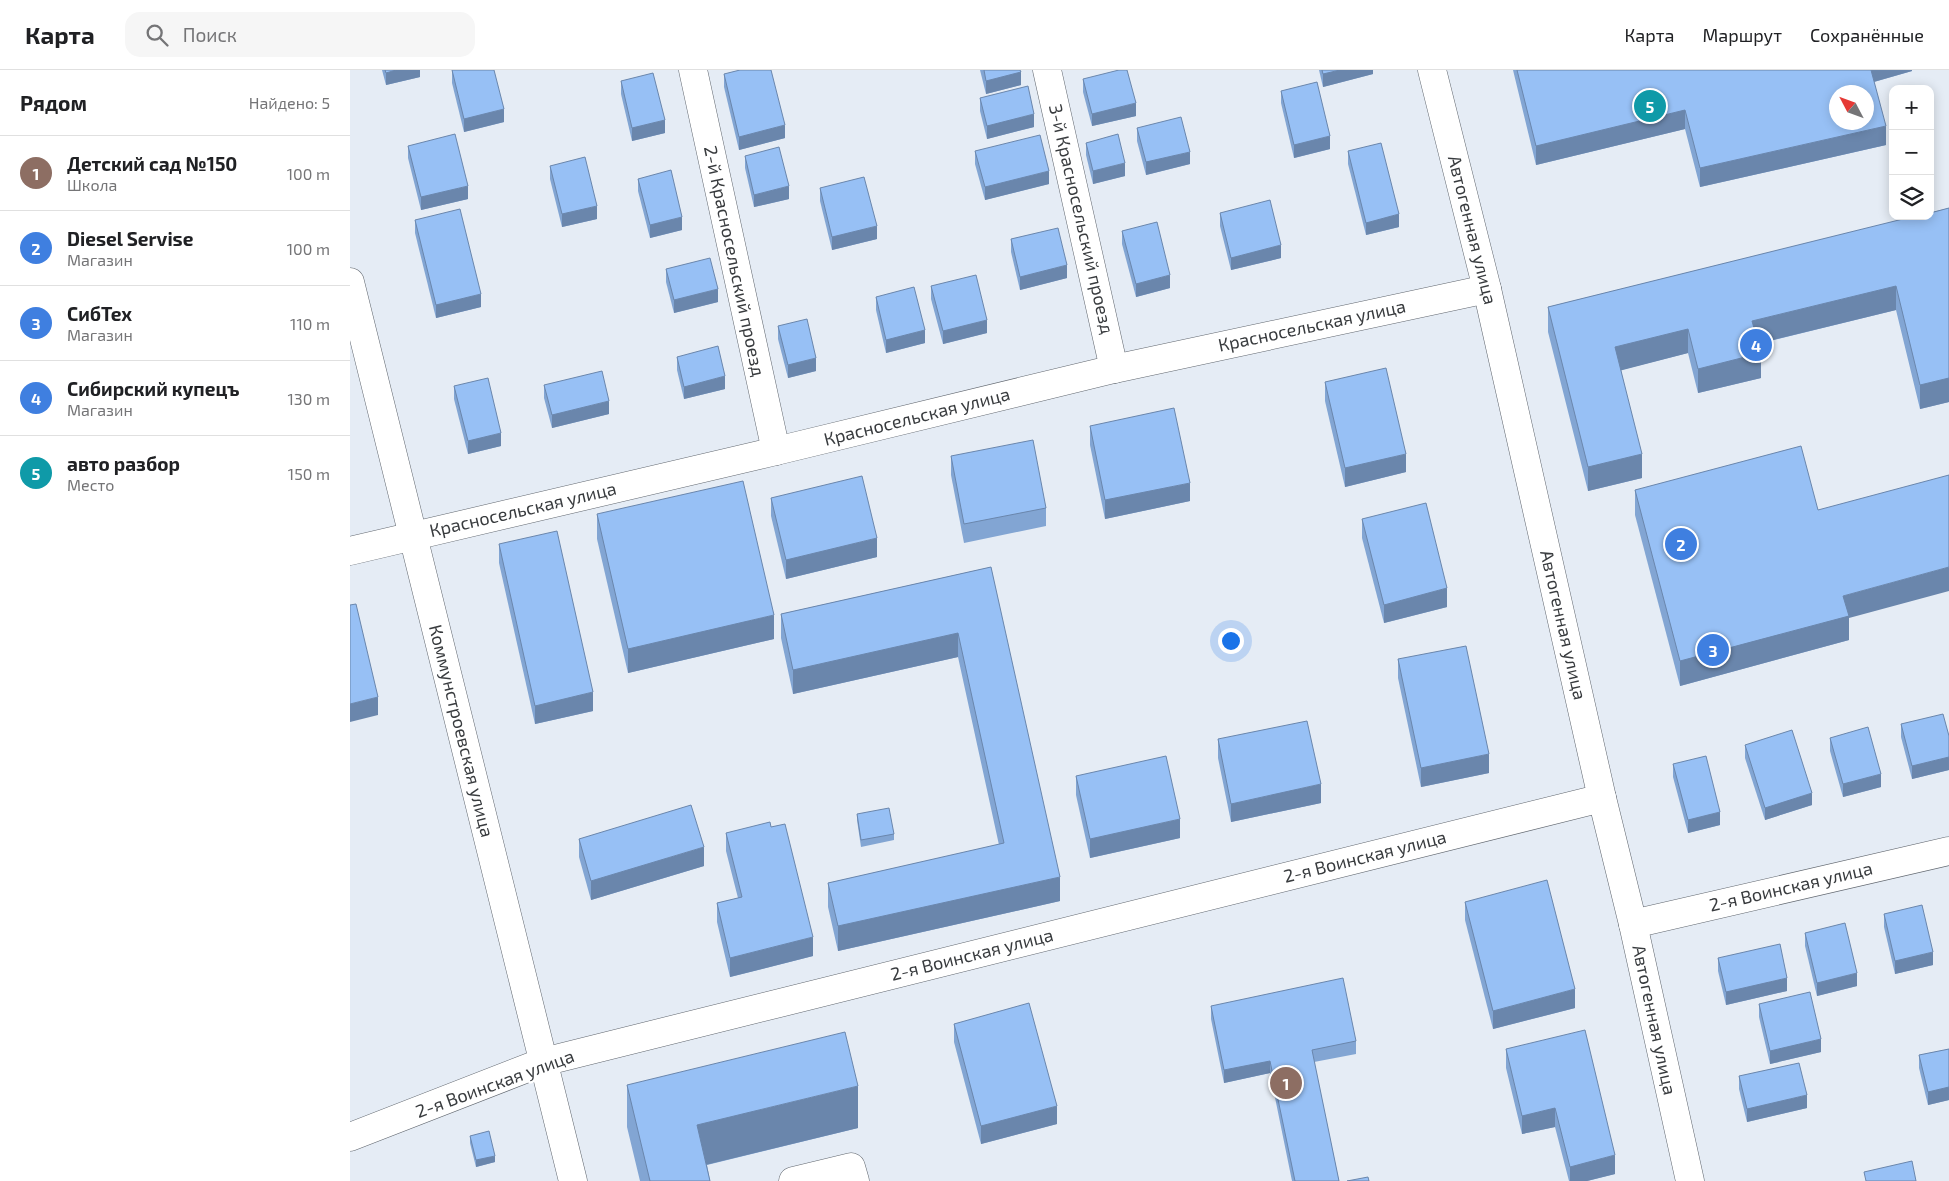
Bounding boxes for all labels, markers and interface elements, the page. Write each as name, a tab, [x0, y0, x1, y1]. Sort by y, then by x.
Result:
search box	[125, 12, 475, 57]
text: Карта	[25, 20, 95, 49]
icon: search	[143, 21, 171, 49]
text: Поиск	[183, 23, 237, 46]
text: Карта	[1624, 24, 1674, 46]
text: Маршрут	[1702, 24, 1782, 46]
text: Сохранённые	[1810, 24, 1924, 46]
north arrow	[1829, 85, 1874, 130]
map controls	[1889, 85, 1934, 220]
button: +	[1889, 85, 1934, 130]
pin: 5	[1634, 87, 1666, 125]
text: Рядом	[20, 90, 87, 115]
text: Найдено: 5	[249, 93, 330, 112]
street label: 3-й Красносельский проезд	[1045, 102, 1119, 336]
button: −	[1889, 130, 1934, 175]
street label: 2-й Красносельский проезд	[700, 143, 770, 378]
text: Детский сад №150	[67, 152, 237, 175]
street label: Автогенная улица	[1444, 153, 1502, 307]
text: 1	[33, 164, 39, 183]
text: 100 m	[287, 164, 330, 183]
text: Школа	[67, 175, 117, 194]
button: layers	[1889, 175, 1934, 220]
text: Diesel Servise	[67, 227, 193, 250]
text: 2	[31, 239, 41, 258]
text: 100 m	[287, 239, 330, 258]
text: Магазин	[67, 250, 133, 269]
street label: Красносельская улица	[1216, 294, 1408, 356]
text: СибТех	[67, 302, 132, 325]
text: 3	[31, 314, 41, 333]
text: 110 m	[290, 314, 330, 333]
text: Магазин	[67, 325, 133, 344]
pin: 4	[1740, 326, 1772, 364]
text: Сибирский купецъ	[67, 377, 240, 400]
street label: Красносельская улица	[821, 382, 1012, 450]
text: 4	[31, 389, 41, 408]
text: 130 m	[288, 389, 330, 408]
text: Магазин	[67, 400, 133, 419]
text: авто разбор	[67, 452, 180, 475]
text: 5	[32, 464, 40, 483]
text: 150 m	[288, 464, 330, 483]
text: Место	[67, 475, 114, 494]
street label: Красносельская улица	[427, 477, 618, 541]
pin: 2	[1665, 525, 1697, 563]
street label: Автогенная улица	[1536, 548, 1592, 702]
street label: Коммунстроевская улица	[425, 622, 499, 839]
your location	[1218, 628, 1244, 654]
pin: 3	[1697, 631, 1729, 669]
street label: 2-я Воинская улица	[1281, 825, 1448, 887]
street label: 2-я Воинская улица	[1707, 857, 1875, 916]
street label: 2-я Воинская улица	[888, 923, 1055, 985]
street label: Автогенная улица	[1628, 943, 1682, 1097]
street label: 2-я Воинская улица	[412, 1044, 577, 1122]
pin: 1	[1270, 1064, 1302, 1102]

